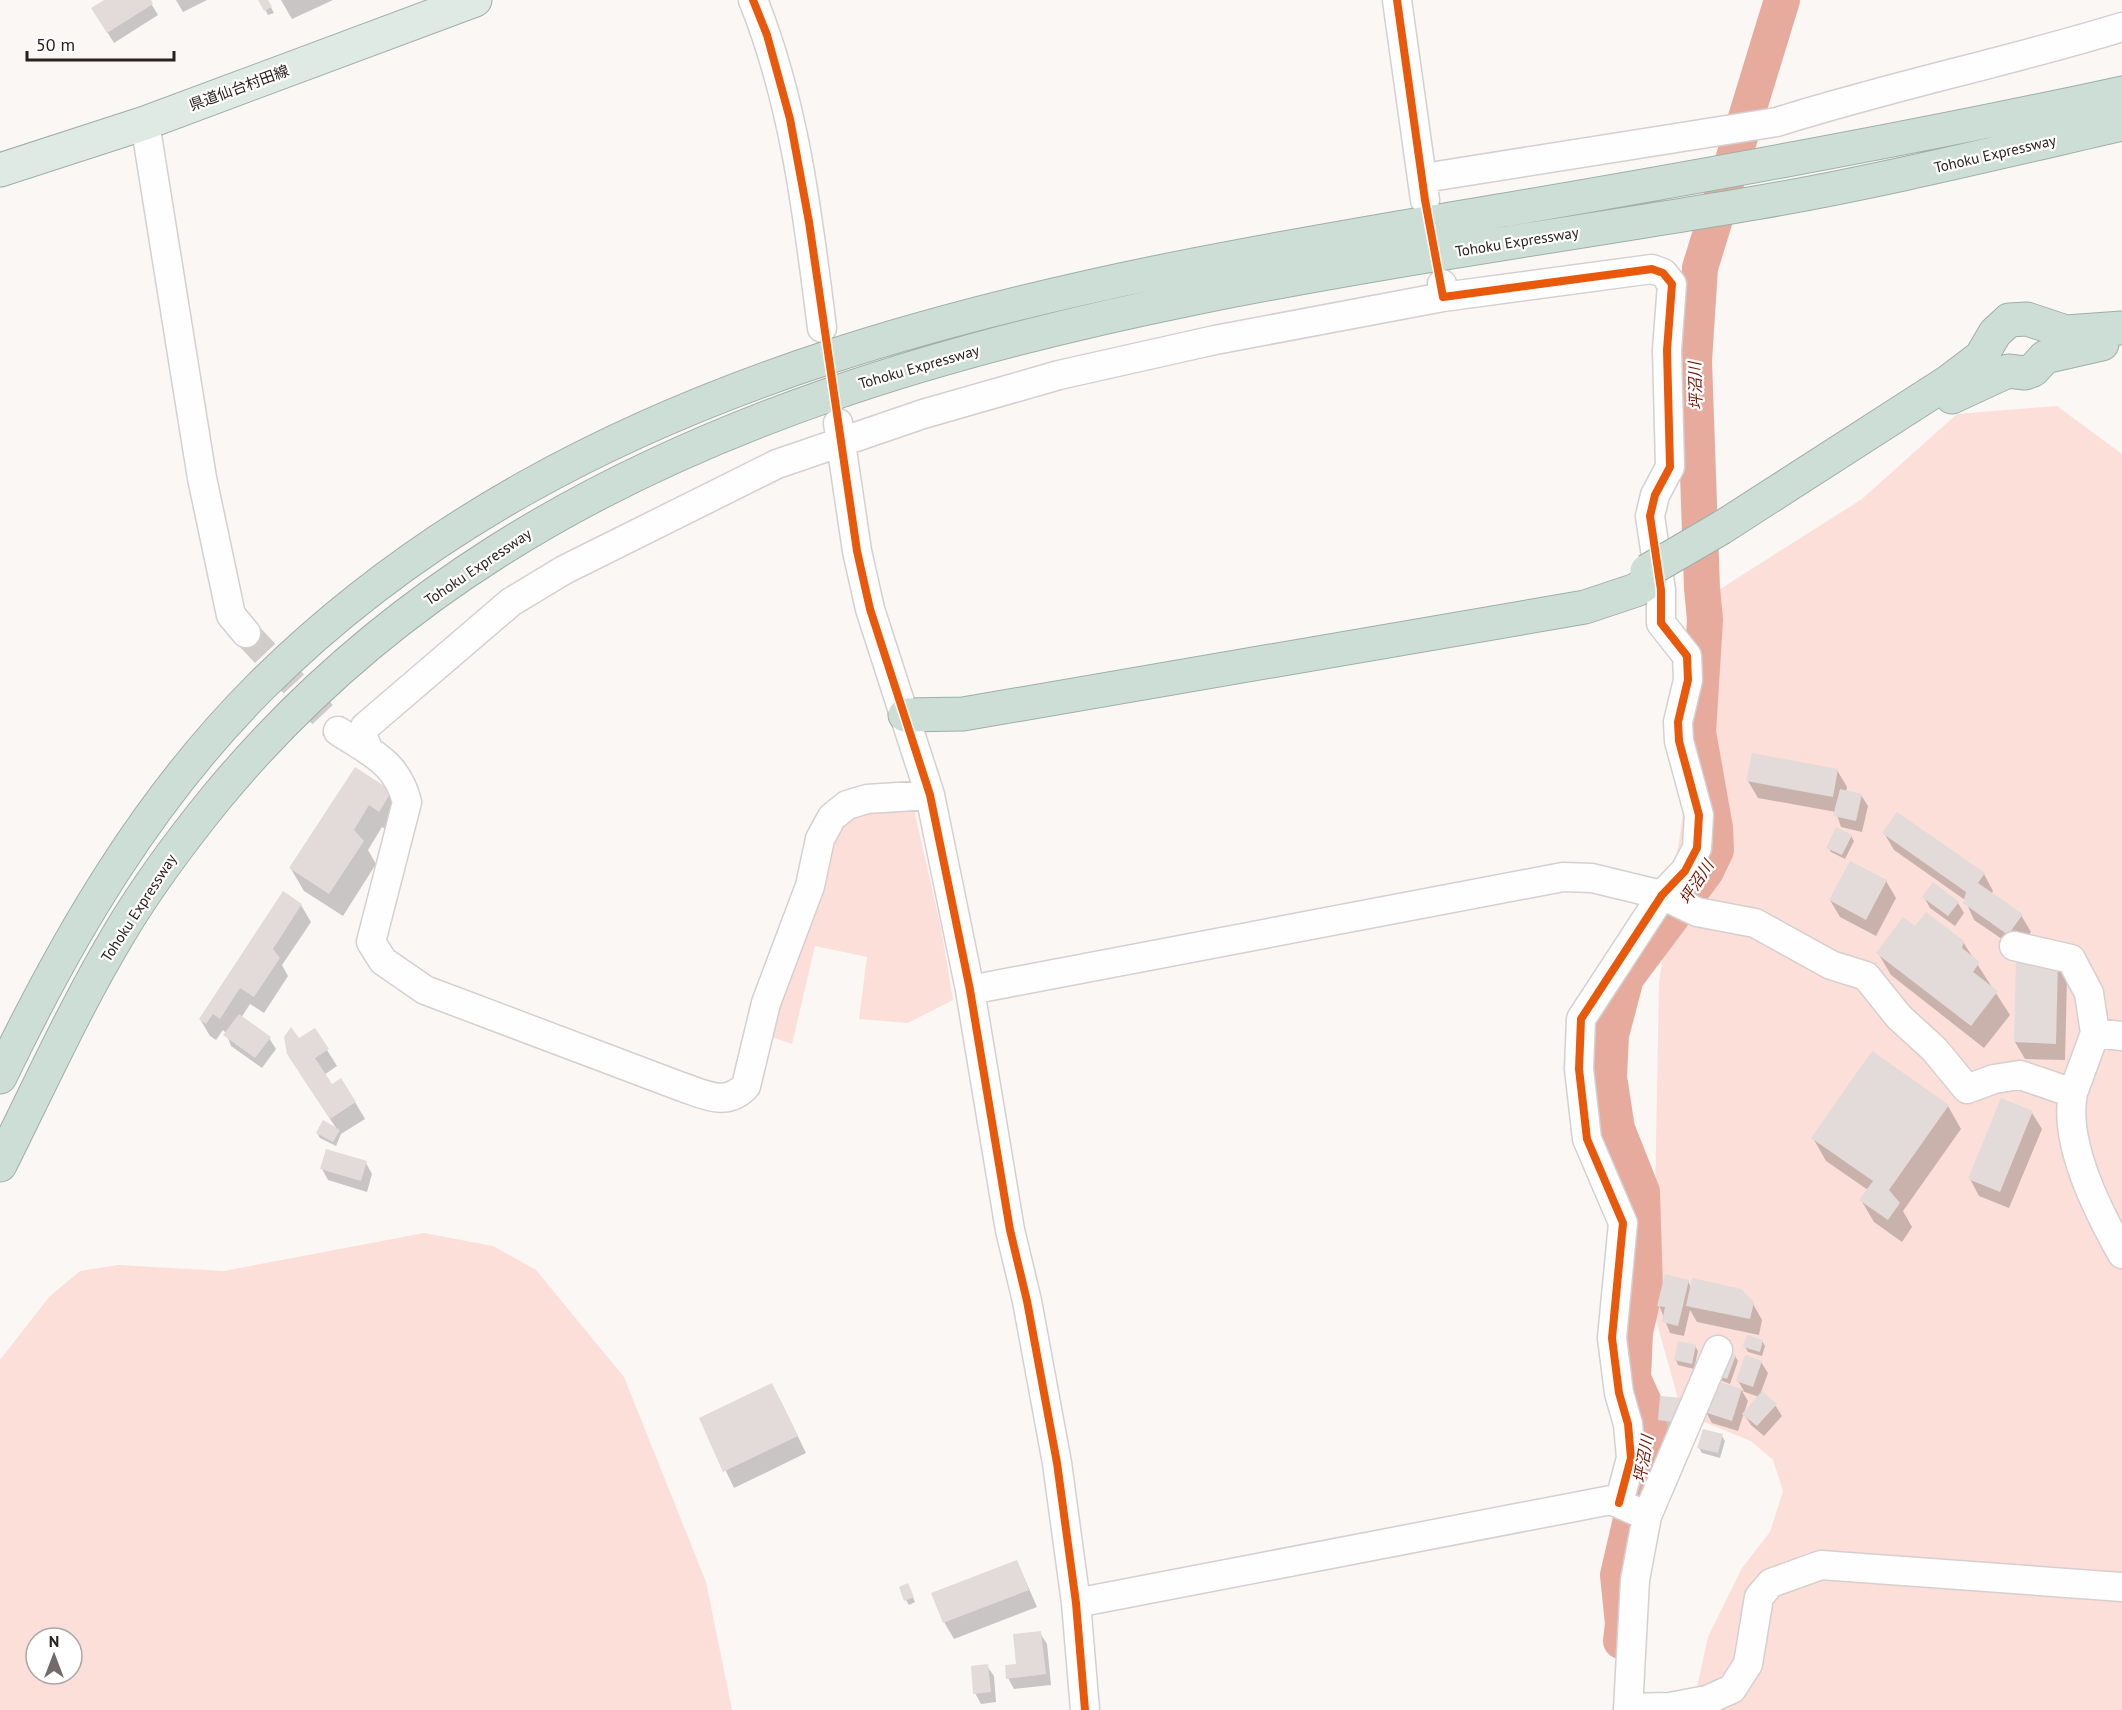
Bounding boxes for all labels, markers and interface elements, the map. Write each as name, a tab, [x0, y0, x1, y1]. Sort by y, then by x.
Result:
scale bar	[27, 24, 174, 62]
text: 50 m	[36, 33, 75, 56]
street label: 県道仙台村田線	[186, 61, 291, 114]
street label: Tohoku Expressway	[1932, 130, 2058, 177]
street label: Tohoku Expressway	[1454, 222, 1580, 261]
street label: Tohoku Expressway	[856, 340, 981, 393]
water label: 坪沼川	[1684, 360, 1706, 410]
street label: Tohoku Expressway	[421, 524, 535, 609]
street label: Tohoku Expressway	[97, 850, 180, 965]
water label: 坪沼川	[1675, 855, 1719, 908]
water label: 坪沼川	[1629, 1432, 1657, 1484]
north arrow	[24, 1626, 84, 1686]
text: N	[49, 1631, 59, 1651]

